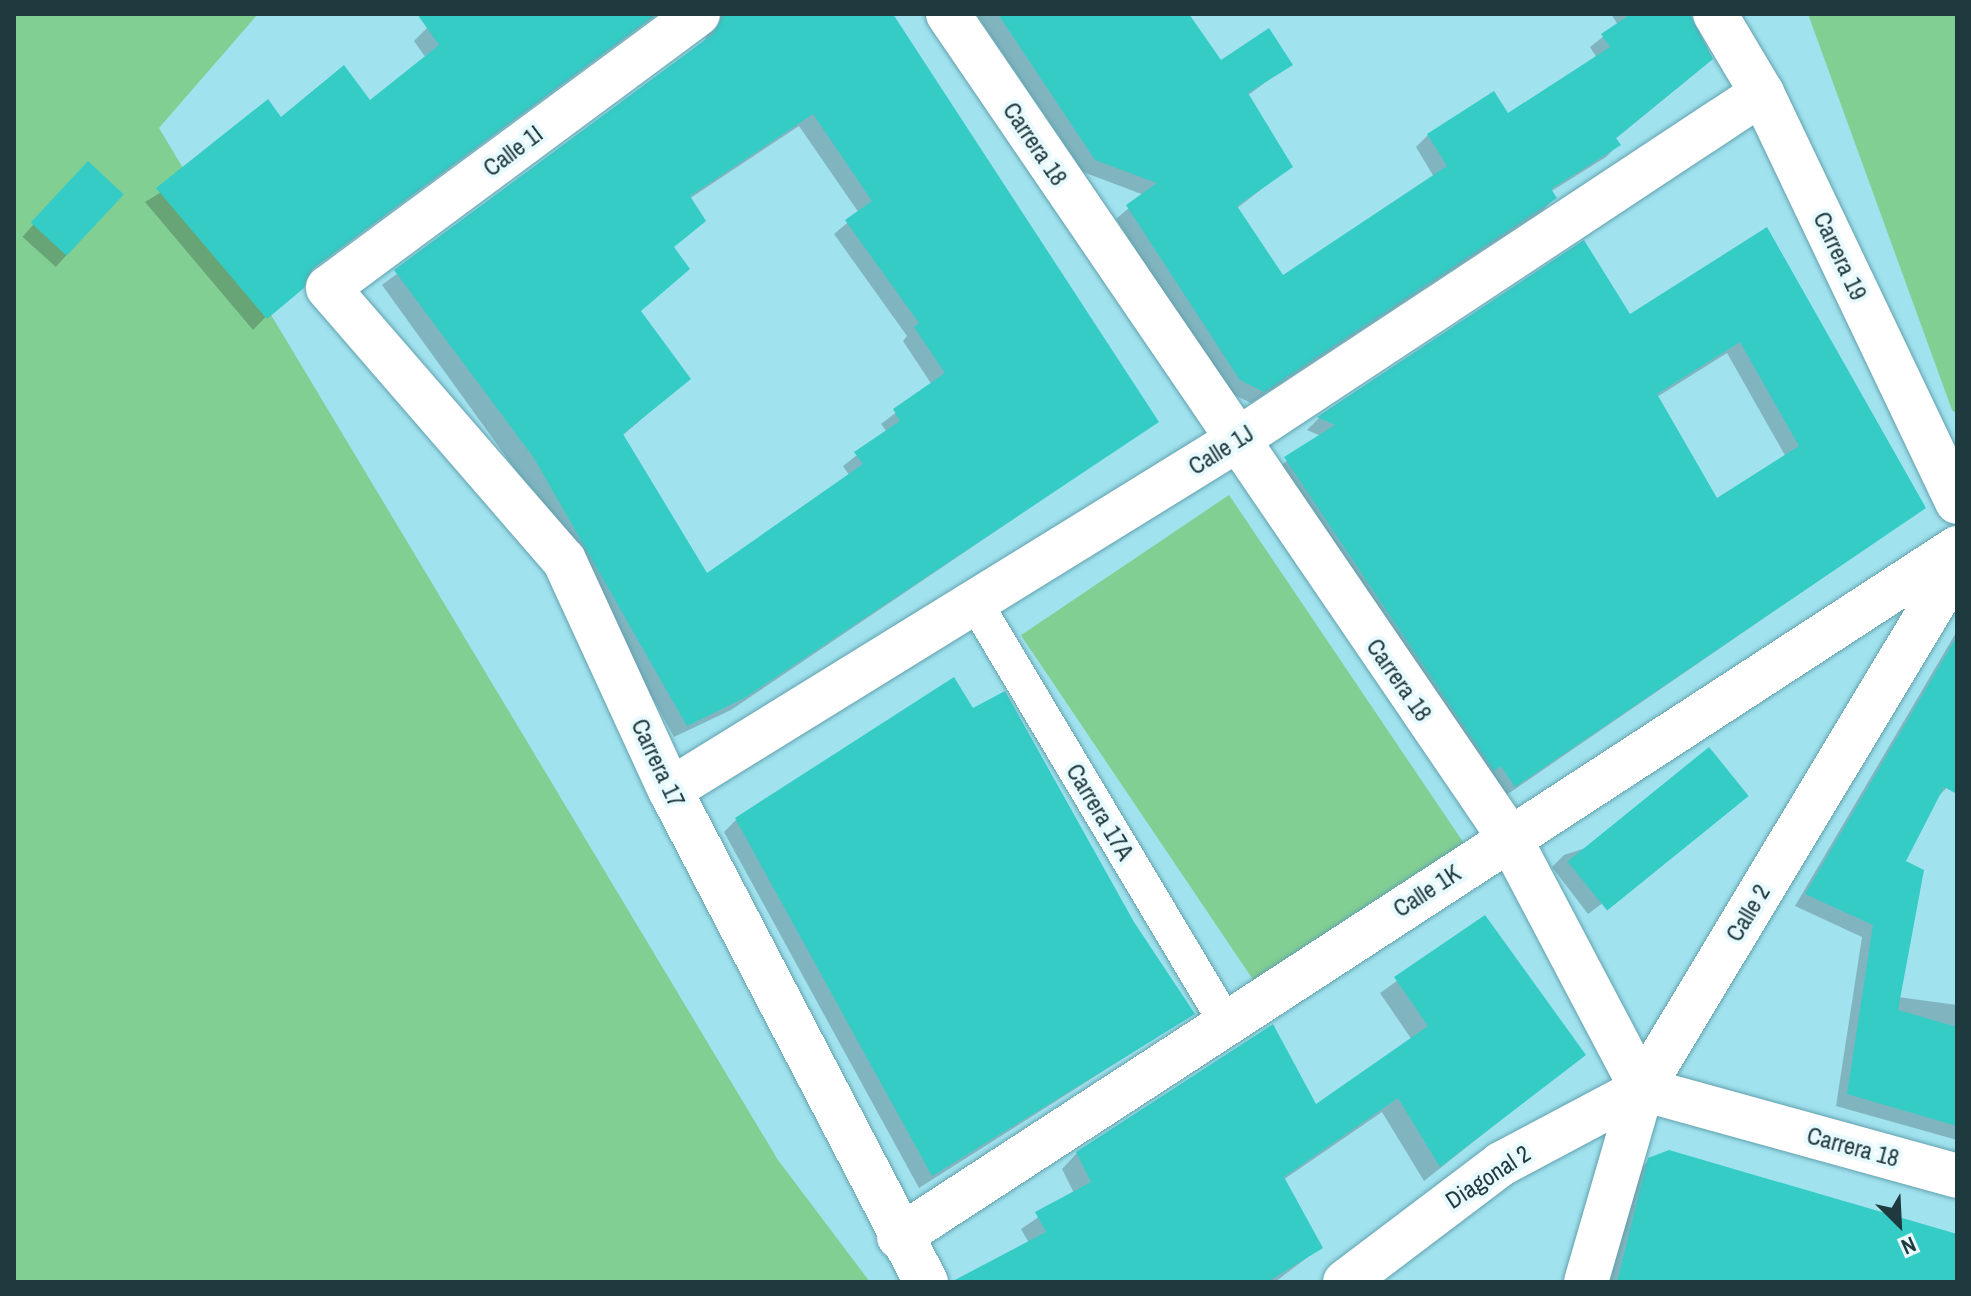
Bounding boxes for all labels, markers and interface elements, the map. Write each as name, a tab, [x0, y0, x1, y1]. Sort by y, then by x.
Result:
street label: Carrera 18	[997, 97, 1073, 191]
street label: Calle 1I	[478, 119, 548, 183]
street label: Carrera 19	[1807, 207, 1873, 305]
street label: Calle 1J	[1183, 419, 1259, 481]
street label: Carrera 18	[1360, 633, 1438, 727]
street label: Carrera 17	[625, 714, 691, 812]
street label: Carrera 17A	[1060, 759, 1140, 865]
street label: Calle 1K	[1388, 859, 1466, 923]
street label: Calle 2	[1720, 879, 1776, 947]
street label: Carrera 18	[1804, 1121, 1902, 1173]
street label: Diagonal 2	[1440, 1139, 1536, 1215]
north arrow	[1859, 1184, 1939, 1264]
text: N	[1897, 1230, 1921, 1262]

